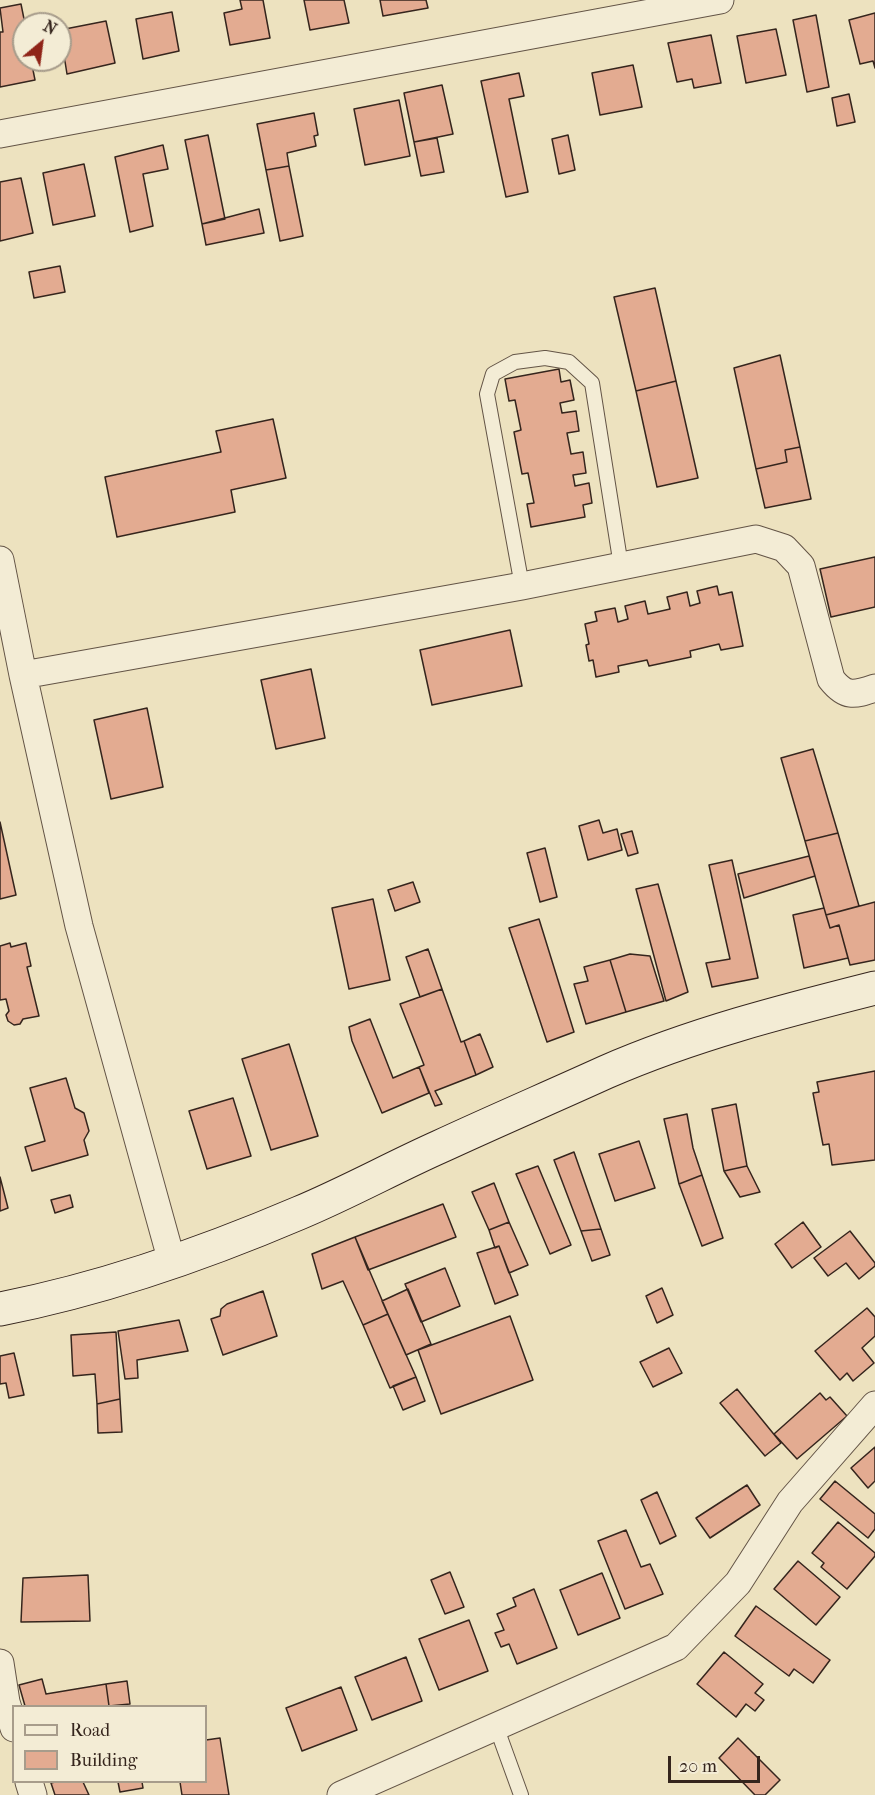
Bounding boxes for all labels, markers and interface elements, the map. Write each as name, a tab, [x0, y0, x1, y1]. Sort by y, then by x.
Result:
north arrow	[12, 12, 72, 72]
text: N	[40, 16, 60, 39]
legend	[12, 1705, 207, 1783]
text: Road	[70, 1720, 110, 1741]
scale bar	[671, 1744, 762, 1782]
text: Building	[70, 1750, 137, 1771]
text: 20 m	[679, 1756, 717, 1777]

